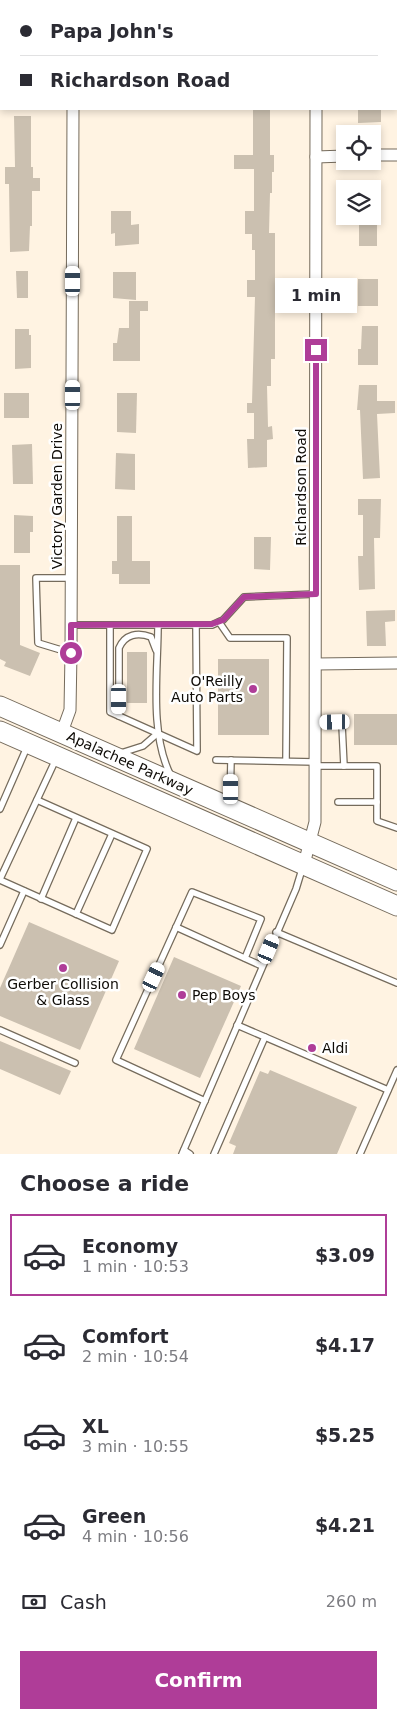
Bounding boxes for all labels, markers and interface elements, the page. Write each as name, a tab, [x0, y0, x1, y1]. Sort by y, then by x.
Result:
text: Papa John's	[50, 20, 174, 42]
text: Richardson Road	[50, 69, 230, 91]
map controls	[336, 125, 381, 225]
button: locate	[336, 125, 381, 170]
button: layers	[336, 180, 381, 225]
car	[65, 266, 80, 296]
callout: 1 min	[275, 278, 357, 312]
text: 1 min	[291, 286, 341, 305]
route end	[305, 339, 327, 361]
car	[65, 380, 80, 410]
street label: Victory Garden Drive	[49, 423, 65, 569]
street label: Richardson Road	[293, 428, 309, 546]
route start	[60, 642, 82, 664]
place label: O'Reilly Auto Parts	[171, 673, 243, 705]
marker: O'Reilly Auto Parts	[247, 683, 259, 695]
car	[111, 684, 126, 714]
car	[319, 714, 350, 730]
street label: Apalachee Parkway	[64, 728, 196, 798]
car	[223, 774, 238, 804]
car	[256, 932, 281, 966]
car	[140, 960, 167, 994]
marker: Gerber Collision & Glass	[57, 962, 69, 974]
place label: Gerber Collision & Glass	[7, 976, 119, 1008]
place label: Pep Boys	[192, 987, 256, 1003]
marker: Pep Boys	[176, 989, 188, 1001]
place label: Aldi	[322, 1040, 348, 1056]
marker: Aldi	[306, 1042, 318, 1054]
text: Choose a ride	[20, 1171, 189, 1196]
icon: car	[22, 1233, 67, 1278]
text: Economy	[82, 1235, 178, 1257]
text: $3.09	[315, 1244, 375, 1266]
text: 1 min · 10:53	[82, 1257, 189, 1276]
icon: car	[22, 1323, 67, 1368]
text: Comfort	[82, 1325, 169, 1347]
text: $4.17	[315, 1334, 375, 1356]
text: 2 min · 10:54	[82, 1347, 189, 1366]
icon: car	[22, 1413, 67, 1458]
text: XL	[82, 1415, 109, 1437]
text: $5.25	[315, 1424, 375, 1446]
text: 3 min · 10:55	[82, 1437, 189, 1456]
icon: car	[22, 1503, 67, 1548]
text: Green	[82, 1505, 146, 1527]
text: $4.21	[315, 1514, 375, 1536]
text: 4 min · 10:56	[82, 1527, 189, 1546]
icon: cash	[20, 1588, 48, 1616]
text: Cash	[60, 1591, 107, 1613]
text: 260 m	[326, 1592, 377, 1611]
button: Confirm	[20, 1651, 377, 1709]

